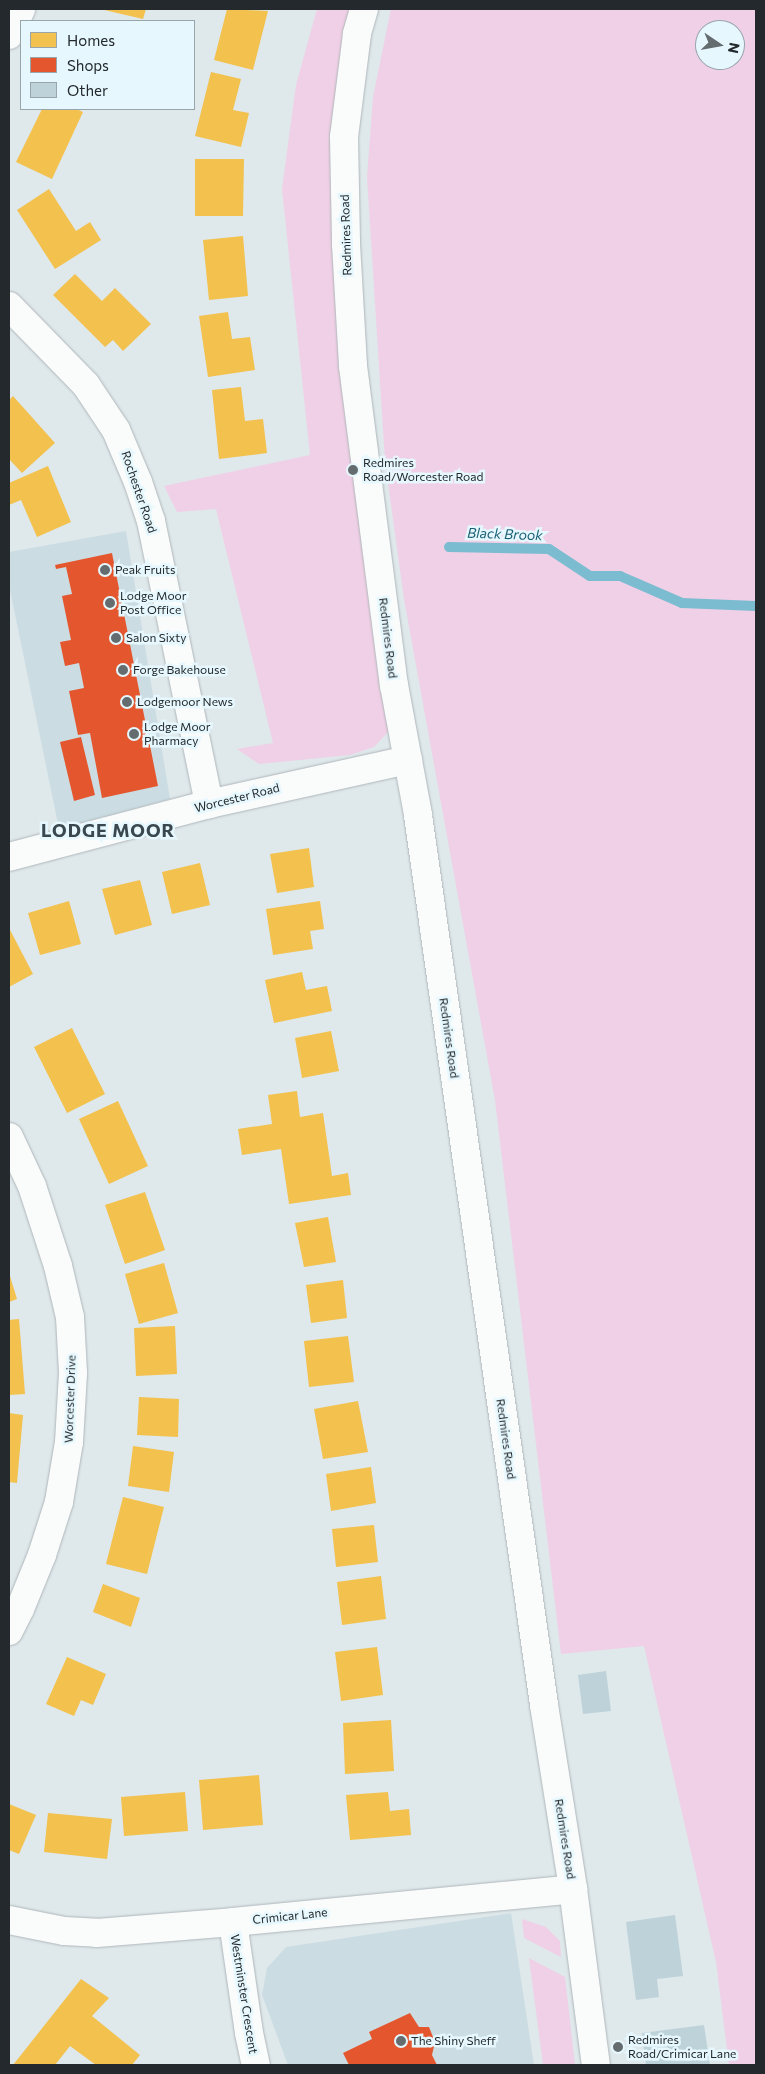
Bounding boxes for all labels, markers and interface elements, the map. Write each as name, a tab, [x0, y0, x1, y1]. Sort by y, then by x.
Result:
legend	[20, 20, 195, 110]
north arrow	[695, 20, 745, 70]
text: Homes	[67, 31, 115, 49]
text: N	[725, 41, 744, 55]
text: Shops	[67, 56, 109, 74]
text: Other	[67, 81, 108, 99]
street label: Redmires Road	[337, 194, 355, 276]
street label: Rochester Road	[118, 449, 160, 535]
place label: Redmires Road/Worcester Road	[363, 456, 483, 484]
marker: Redmires Road/Worcester Road	[347, 464, 359, 476]
water label: Black Brook	[467, 524, 543, 544]
place label: Peak Fruits	[115, 563, 175, 577]
marker: Peak Fruits	[99, 564, 111, 576]
place label: Lodge Moor Post Office	[120, 589, 187, 617]
marker: Lodge Moor Post Office	[104, 597, 116, 609]
street label: Redmires Road	[376, 597, 400, 679]
place label: Salon Sixty	[126, 631, 186, 645]
marker: Salon Sixty	[110, 632, 122, 644]
place label: Forge Bakehouse	[133, 663, 226, 677]
marker: Forge Bakehouse	[117, 664, 129, 676]
place label: Lodgemoor News	[137, 695, 233, 709]
marker: Lodgemoor News	[121, 696, 133, 708]
place label: Lodge Moor Pharmacy	[144, 720, 211, 748]
marker: Lodge Moor Pharmacy	[128, 728, 140, 740]
street label: Worcester Road	[193, 780, 281, 816]
district label: LODGE MOOR	[40, 819, 176, 841]
street label: Redmires Road	[436, 997, 462, 1079]
street label: Worcester Drive	[61, 1355, 79, 1443]
street label: Redmires Road	[493, 1398, 519, 1480]
street label: Redmires Road	[552, 1798, 578, 1880]
street label: Crimicar Lane	[252, 1905, 328, 1927]
street label: Westminster Crescent	[227, 1933, 261, 2055]
place label: Redmires Road/Crimicar Lane	[628, 2033, 736, 2061]
place label: The Shiny Sheff	[411, 2034, 496, 2048]
marker: The Shiny Sheff	[395, 2035, 407, 2047]
marker: Redmires Road/Crimicar Lane	[612, 2041, 624, 2053]

